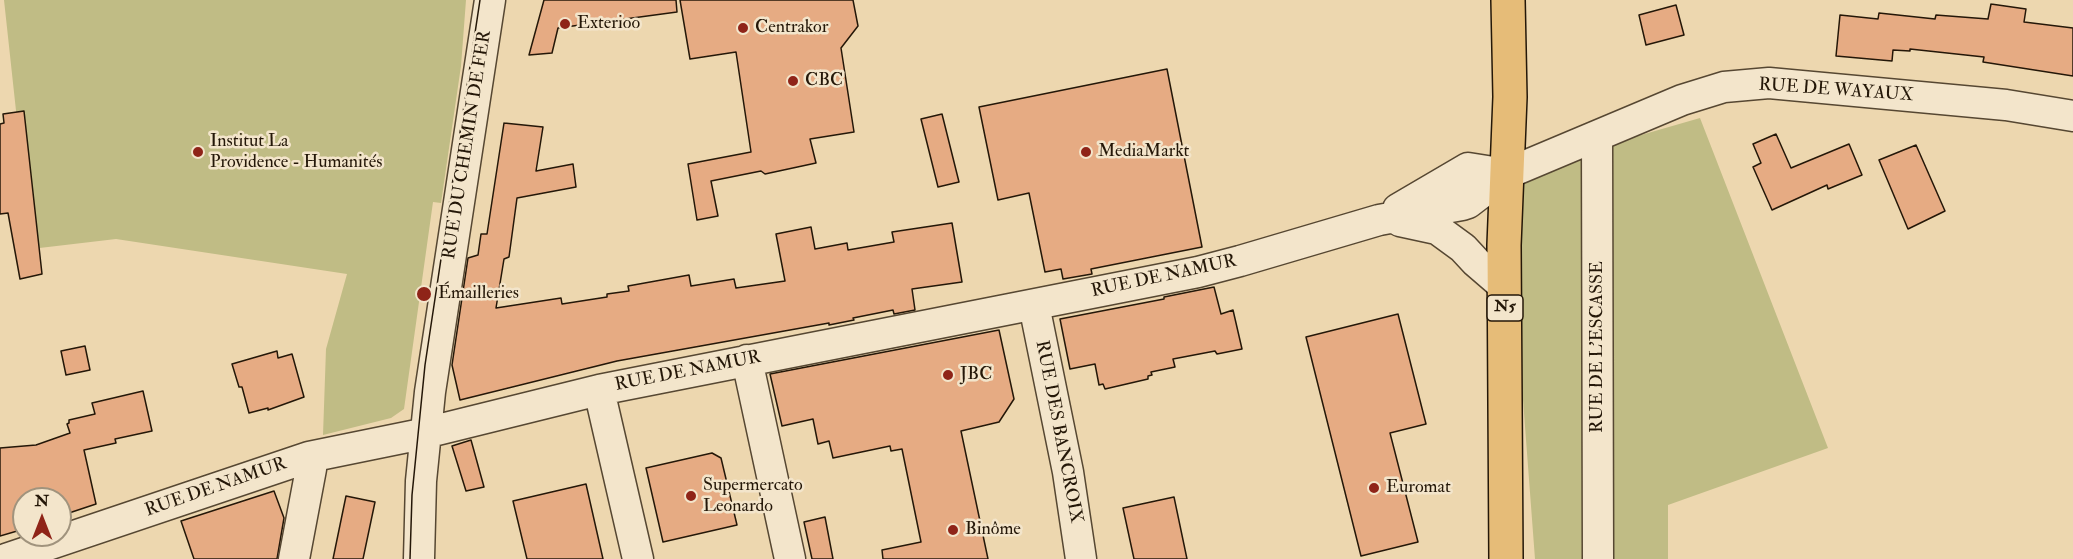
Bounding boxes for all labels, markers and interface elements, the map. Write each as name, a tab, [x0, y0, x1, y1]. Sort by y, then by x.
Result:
place label: Exterioo	[577, 13, 640, 35]
marker: Exterioo	[558, 17, 572, 31]
place label: Centrakor	[755, 17, 828, 39]
marker: Centrakor	[736, 21, 750, 35]
street label: RUE DU CHEMIN DE FER	[439, 29, 497, 261]
place label: CBC	[805, 70, 843, 92]
marker: CBC	[786, 74, 800, 88]
street label: RUE DE WAYAUX	[1758, 75, 1914, 107]
place label: Institut La Providence - Humanités	[210, 131, 382, 174]
place label: MediaMarkt	[1098, 141, 1189, 163]
marker: Institut La Providence - Humanités	[191, 145, 205, 159]
marker: MediaMarkt	[1079, 145, 1093, 159]
street label: RUE DE NAMUR	[1089, 251, 1239, 303]
street label: RUE DE L'ESCASSE	[1587, 261, 1609, 433]
place label: Émailleries	[438, 283, 519, 305]
marker: Émailleries	[415, 285, 433, 303]
road number: N5	[1487, 295, 1523, 321]
street label: RUE DES BANCROIX	[1030, 339, 1086, 525]
street label: RUE DE NAMUR	[613, 347, 763, 397]
place label: JBC	[960, 364, 992, 386]
marker: JBC	[941, 368, 955, 382]
street label: RUE DE NAMUR	[142, 454, 290, 522]
place label: Supermercato Leonardo	[703, 475, 803, 518]
place label: Euromat	[1386, 477, 1451, 499]
marker: Euromat	[1367, 481, 1381, 495]
north arrow	[12, 487, 72, 547]
marker: Supermercato Leonardo	[684, 489, 698, 503]
text: N	[35, 491, 49, 511]
place label: Binôme	[965, 519, 1021, 541]
marker: Binôme	[946, 523, 960, 537]

